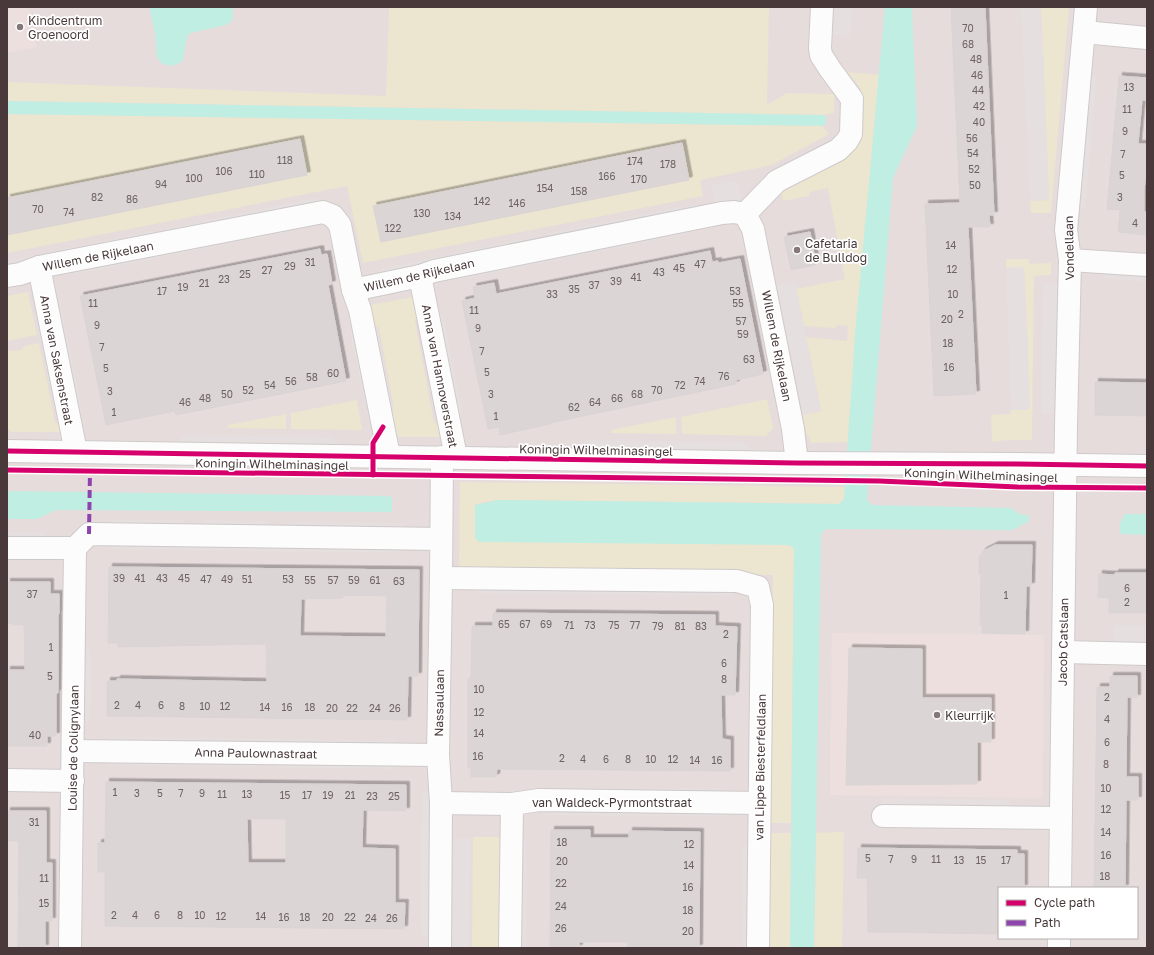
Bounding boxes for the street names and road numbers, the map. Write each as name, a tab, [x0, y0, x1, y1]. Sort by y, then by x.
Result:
street label: Vondellaan	[1061, 215, 1077, 281]
street label: Willem de Rijkelaan	[41, 238, 155, 274]
street label: Willem de Rijkelaan	[362, 255, 476, 295]
street label: Willem de Rijkelaan	[759, 289, 795, 403]
street label: Anna van Saksenstraat	[37, 294, 77, 426]
street label: Anna van Hannoverstraat	[419, 303, 461, 449]
street label: Koningin Wilhelminasingel	[519, 441, 673, 459]
street label: Koningin Wilhelminasingel	[195, 455, 349, 473]
street label: Koningin Wilhelminasingel	[904, 465, 1058, 485]
street label: Jacob Catslaan	[1055, 598, 1071, 686]
street label: Nassaulaan	[431, 669, 447, 737]
street label: Louise de Colignylaan	[64, 685, 82, 811]
street label: van Lippe Biesterfeldlaan	[751, 694, 769, 840]
street label: Anna Paulownastraat	[194, 744, 318, 762]
street label: van Waldeck-Pyrmontstraat	[532, 795, 692, 810]

